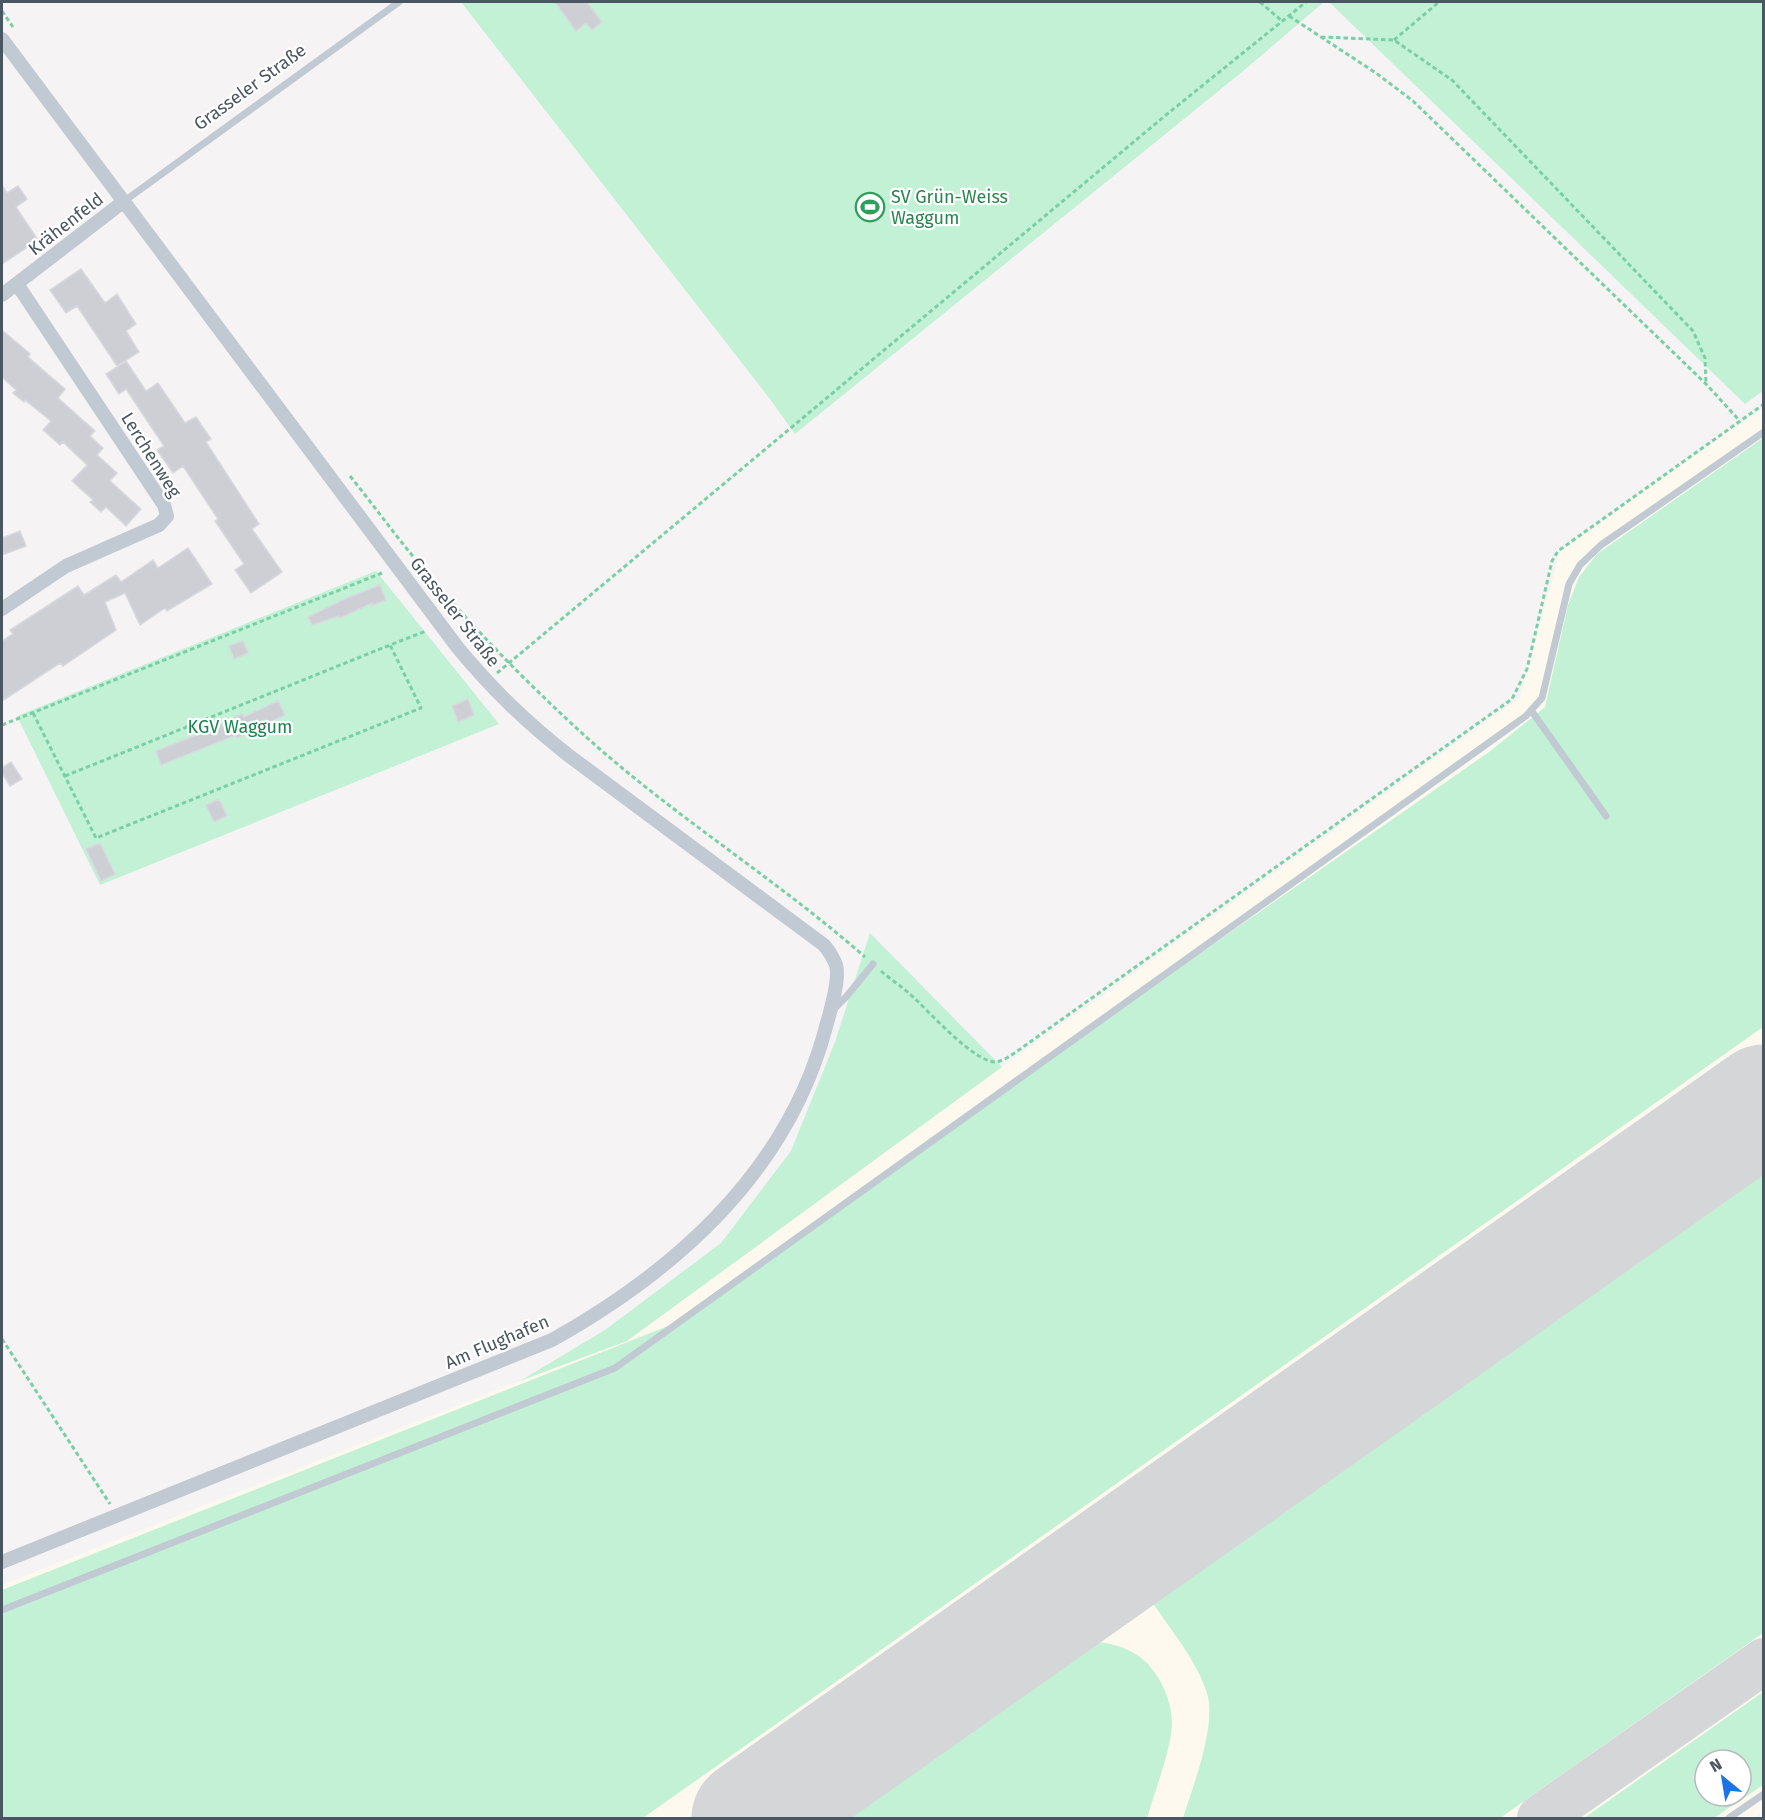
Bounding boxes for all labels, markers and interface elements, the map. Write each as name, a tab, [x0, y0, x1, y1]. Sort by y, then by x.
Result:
street label: Grasseler Straße	[190, 39, 310, 135]
place label: SV Grün-Weiss Waggum	[891, 186, 1008, 229]
street label: Krähenfeld	[24, 188, 108, 260]
sports icon: SV Grün-Weiss Waggum	[854, 191, 886, 223]
street label: Lerchenweg	[116, 408, 186, 502]
street label: Grasseler Straße	[405, 553, 505, 671]
park label: KGV Waggum	[188, 716, 292, 738]
street label: Am Flughafen	[442, 1310, 552, 1374]
north arrow	[1693, 1748, 1753, 1808]
text: N	[1706, 1755, 1725, 1776]

